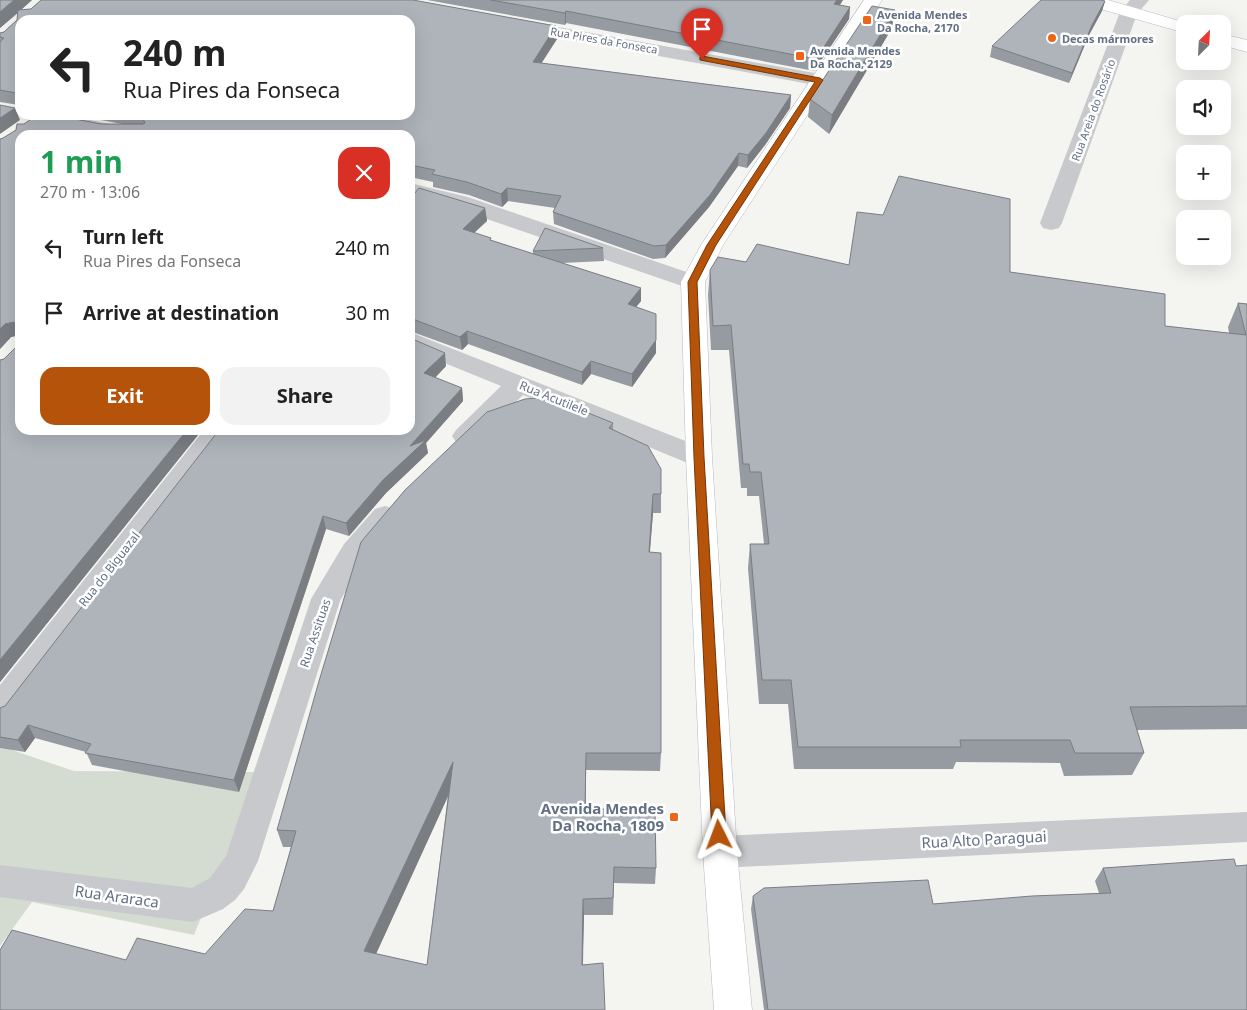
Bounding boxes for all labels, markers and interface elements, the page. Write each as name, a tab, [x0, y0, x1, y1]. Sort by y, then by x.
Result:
place label: Avenida Mendes Da Rocha, 2170	[877, 7, 968, 35]
pin	[681, 8, 723, 59]
marker: Avenida Mendes Da Rocha, 2170	[861, 14, 873, 26]
icon: arrive	[688, 15, 716, 43]
north arrow	[1176, 15, 1231, 70]
map controls	[1176, 15, 1231, 265]
street label: Rua Pires da Fonseca	[549, 23, 659, 57]
text: 240 m	[123, 29, 226, 76]
place label: Decas mármores	[1062, 31, 1154, 46]
marker: Decas mármores	[1046, 32, 1058, 44]
icon: left	[40, 35, 105, 100]
place label: Avenida Mendes Da Rocha, 2129	[810, 43, 901, 71]
marker: Avenida Mendes Da Rocha, 2129	[794, 50, 806, 62]
street label: Rua Areia do Rosário	[1068, 57, 1119, 163]
text: Rua Pires da Fonseca	[123, 74, 340, 104]
button: sound	[1176, 80, 1231, 135]
text: 1 min	[40, 141, 123, 182]
button: +	[1176, 145, 1231, 200]
button: close	[338, 147, 390, 199]
text: 270 m · 13:06	[40, 181, 140, 203]
button: −	[1176, 210, 1231, 265]
text: Turn left	[83, 224, 164, 250]
icon: left	[40, 234, 68, 262]
text: 240 m	[335, 235, 390, 261]
text: Rua Pires da Fonseca	[83, 250, 241, 272]
icon: arrive	[40, 299, 68, 327]
text: Arrive at destination	[83, 300, 279, 326]
text: 30 m	[346, 300, 390, 326]
button: Exit	[40, 367, 210, 425]
button: Share	[220, 367, 390, 425]
street label: Rua Acutilele	[517, 376, 591, 420]
street label: Rua do Biguazal	[74, 528, 144, 610]
street label: Rua Assituas	[295, 596, 335, 669]
place label: Avenida Mendes Da Rocha, 1809	[541, 798, 664, 835]
position arrow	[692, 808, 744, 860]
marker: Avenida Mendes Da Rocha, 1809	[668, 811, 680, 823]
street label: Rua Alto Paraguai	[921, 826, 1047, 852]
street label: Rua Araraca	[74, 880, 160, 912]

